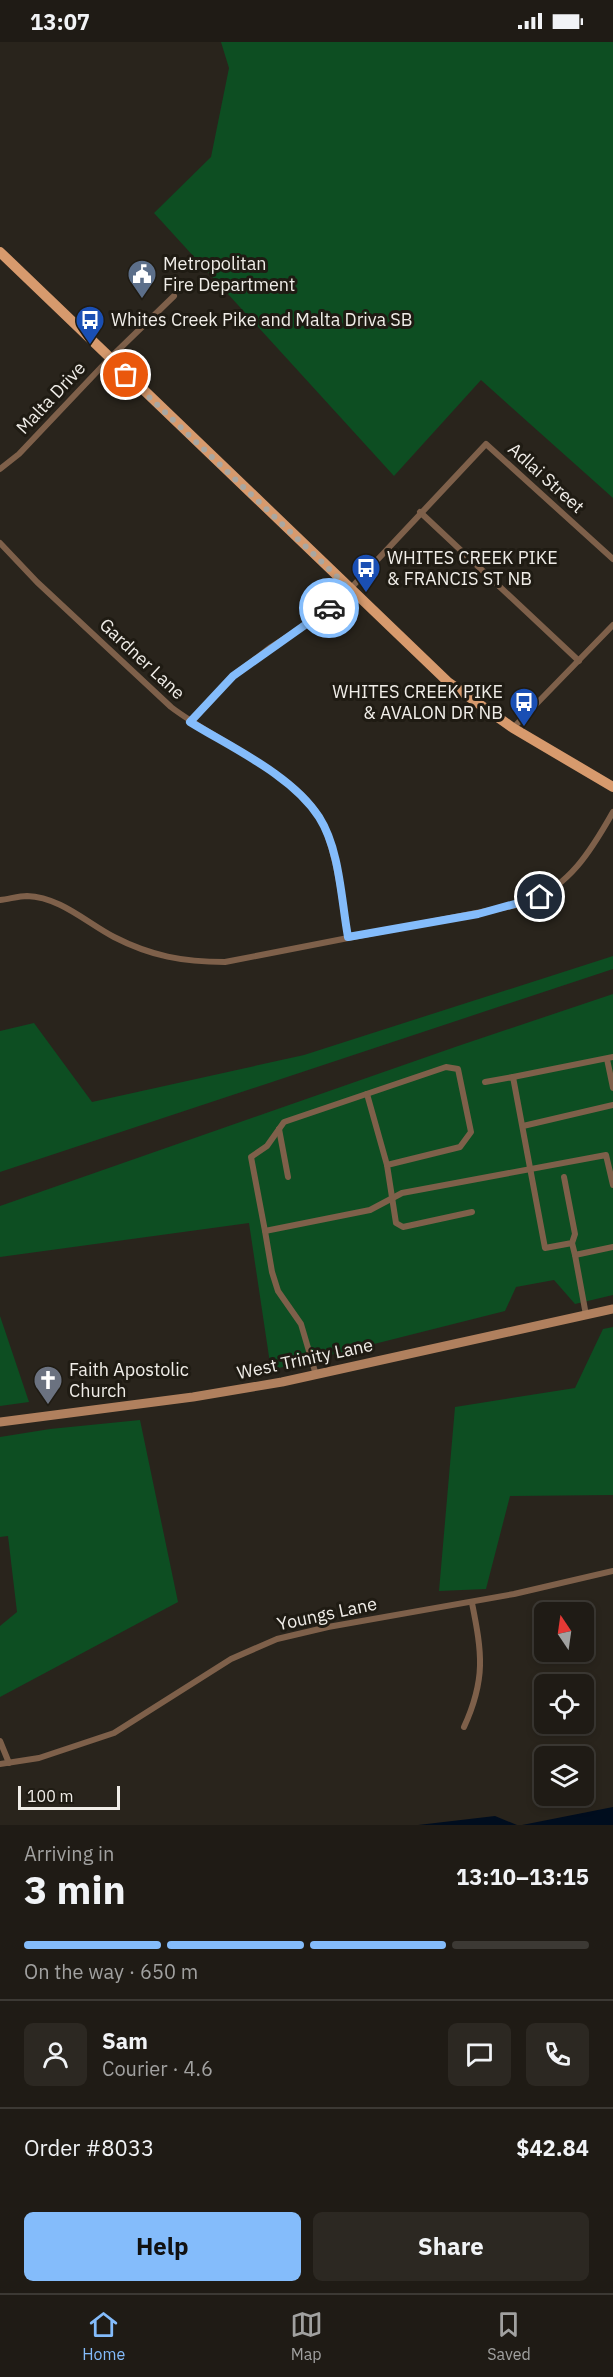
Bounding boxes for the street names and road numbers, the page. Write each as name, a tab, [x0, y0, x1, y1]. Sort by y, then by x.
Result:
street label: Malta Drive	[11, 356, 90, 439]
street label: Adlai Street	[503, 437, 589, 518]
street label: Gardner Lane	[95, 613, 190, 704]
street label: West Trinity Lane	[235, 1333, 375, 1384]
street label: Youngs Lane	[275, 1592, 379, 1635]

